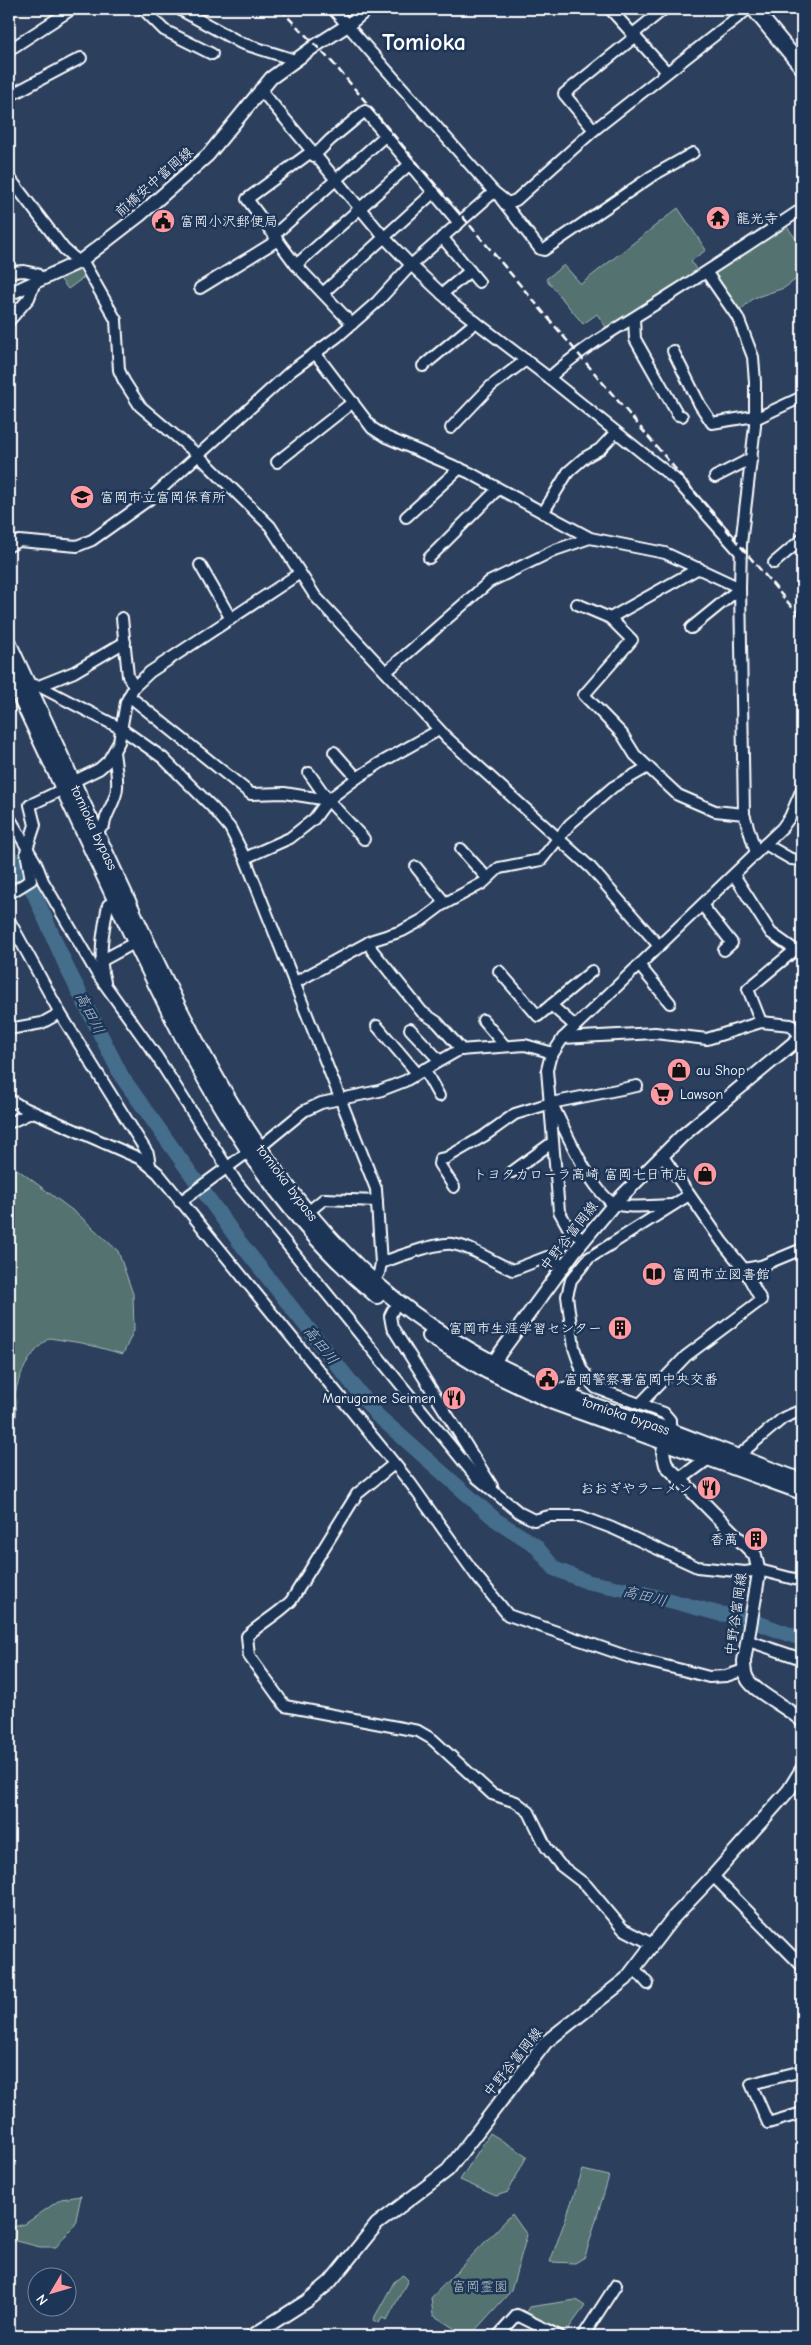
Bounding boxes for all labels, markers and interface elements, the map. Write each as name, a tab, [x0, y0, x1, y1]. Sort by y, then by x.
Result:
district label: Tomioka	[382, 28, 466, 56]
street label: 前橋安中富岡線	[111, 143, 197, 221]
temple icon: 龍光寺	[705, 205, 731, 231]
public building icon: 富岡小沢郵便局	[150, 208, 176, 234]
place label: 龍光寺	[736, 210, 778, 227]
place label: 富岡小沢郵便局	[180, 213, 278, 230]
school or university icon: 富岡市立富岡保育所	[69, 484, 95, 510]
place label: 富岡市立富岡保育所	[100, 489, 226, 506]
street label: tomioka bypass	[67, 782, 121, 873]
water label: 高田川	[72, 989, 108, 1037]
shop icon: au Shop	[666, 1057, 692, 1083]
place label: au Shop	[696, 1062, 745, 1079]
supermarket icon: Lawson	[649, 1081, 675, 1107]
place label: Lawson	[680, 1086, 723, 1103]
street label: tomioka bypass	[252, 1141, 321, 1225]
shop icon: トヨタカローラ高崎 富岡七日市店	[692, 1161, 718, 1187]
place label: トヨタカローラ高崎 富岡七日市店	[473, 1166, 688, 1183]
street label: 中野谷富岡線	[536, 1198, 602, 1274]
library icon: 富岡市立図書館	[641, 1261, 667, 1287]
place label: 富岡市立図書館	[672, 1266, 770, 1283]
building icon: 富岡市生涯学習センター	[607, 1315, 633, 1341]
place label: 富岡市生涯学習センター	[449, 1320, 602, 1337]
water label: 高田川	[300, 1322, 342, 1368]
public building icon: 富岡警察署富岡中央交番	[534, 1366, 560, 1392]
place label: 富岡警察署富岡中央交番	[564, 1371, 718, 1388]
restaurant icon: Marugame Seimen	[441, 1385, 467, 1411]
place label: Marugame Seimen	[322, 1390, 436, 1407]
street label: tomioka bypass	[579, 1393, 672, 1439]
restaurant icon: おおぎやラーメン	[696, 1475, 722, 1501]
place label: おおぎやラーメン	[580, 1480, 692, 1497]
building icon: 香萬	[743, 1526, 769, 1552]
place label: 香萬	[710, 1531, 738, 1548]
street label: 中野谷富岡線	[722, 1571, 750, 1657]
water label: 高田川	[621, 1582, 669, 1610]
street label: 中野谷富岡線	[480, 2024, 546, 2100]
north arrow	[28, 2268, 78, 2318]
park label: 富岡霊園	[452, 2278, 508, 2295]
text: N	[33, 2291, 52, 2309]

